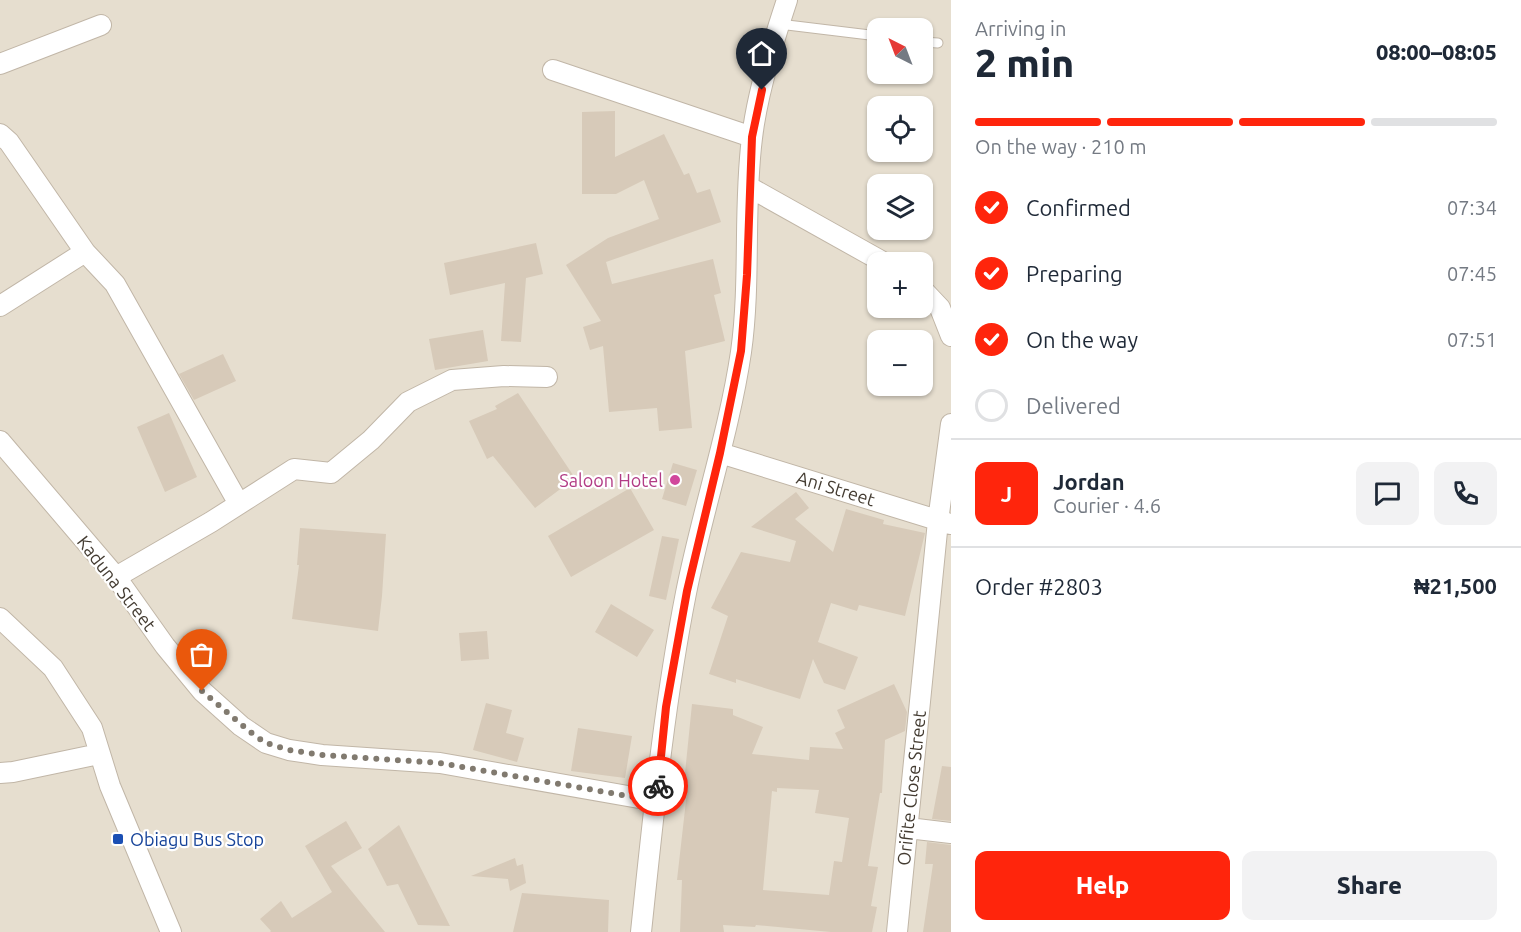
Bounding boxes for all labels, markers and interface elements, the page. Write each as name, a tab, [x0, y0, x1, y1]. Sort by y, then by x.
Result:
text: Arriving in	[975, 17, 1066, 40]
north arrow	[867, 18, 933, 84]
map controls	[867, 18, 933, 396]
pin	[736, 28, 787, 90]
icon: home	[745, 37, 778, 70]
text: 08:00–08:05	[1376, 39, 1497, 64]
text: 2 min	[975, 41, 1074, 84]
button: locate	[867, 96, 933, 162]
text: On the way · 210 m	[975, 135, 1147, 158]
button: layers	[867, 174, 933, 240]
icon: check	[975, 191, 1008, 224]
text: Confirmed	[1026, 195, 1131, 220]
text: 07:34	[1447, 196, 1497, 219]
button: +	[867, 252, 933, 318]
icon: check	[975, 257, 1008, 290]
text: Preparing	[1026, 261, 1123, 286]
text: 07:45	[1447, 262, 1497, 285]
icon: check	[975, 323, 1008, 356]
text: On the way	[1026, 327, 1138, 352]
text: 07:51	[1447, 328, 1497, 351]
button: −	[867, 330, 933, 396]
text: Delivered	[1026, 393, 1121, 418]
button: chat	[1356, 462, 1419, 525]
button: phone	[1434, 462, 1497, 525]
street label: Ani Street	[794, 467, 878, 509]
text: Jordan	[1053, 469, 1125, 494]
place label: Saloon Hotel	[559, 470, 663, 490]
marker: Saloon Hotel	[668, 473, 682, 487]
text: J	[1001, 481, 1012, 506]
text: Courier · 4.6	[1053, 494, 1161, 517]
street label: Kaduna Street	[74, 532, 160, 634]
text: ₦21,500	[1414, 573, 1497, 598]
text: Order #2803	[975, 574, 1103, 599]
pin	[176, 629, 227, 691]
icon: bag	[185, 638, 218, 671]
street label: Orifite Close Street	[893, 709, 929, 867]
courier	[628, 756, 688, 816]
icon: bike	[642, 770, 675, 803]
place label: Obiagu Bus Stop	[130, 829, 264, 849]
marker: Obiagu Bus Stop	[111, 832, 125, 846]
button: Help	[975, 851, 1230, 920]
button: Share	[1242, 851, 1497, 920]

